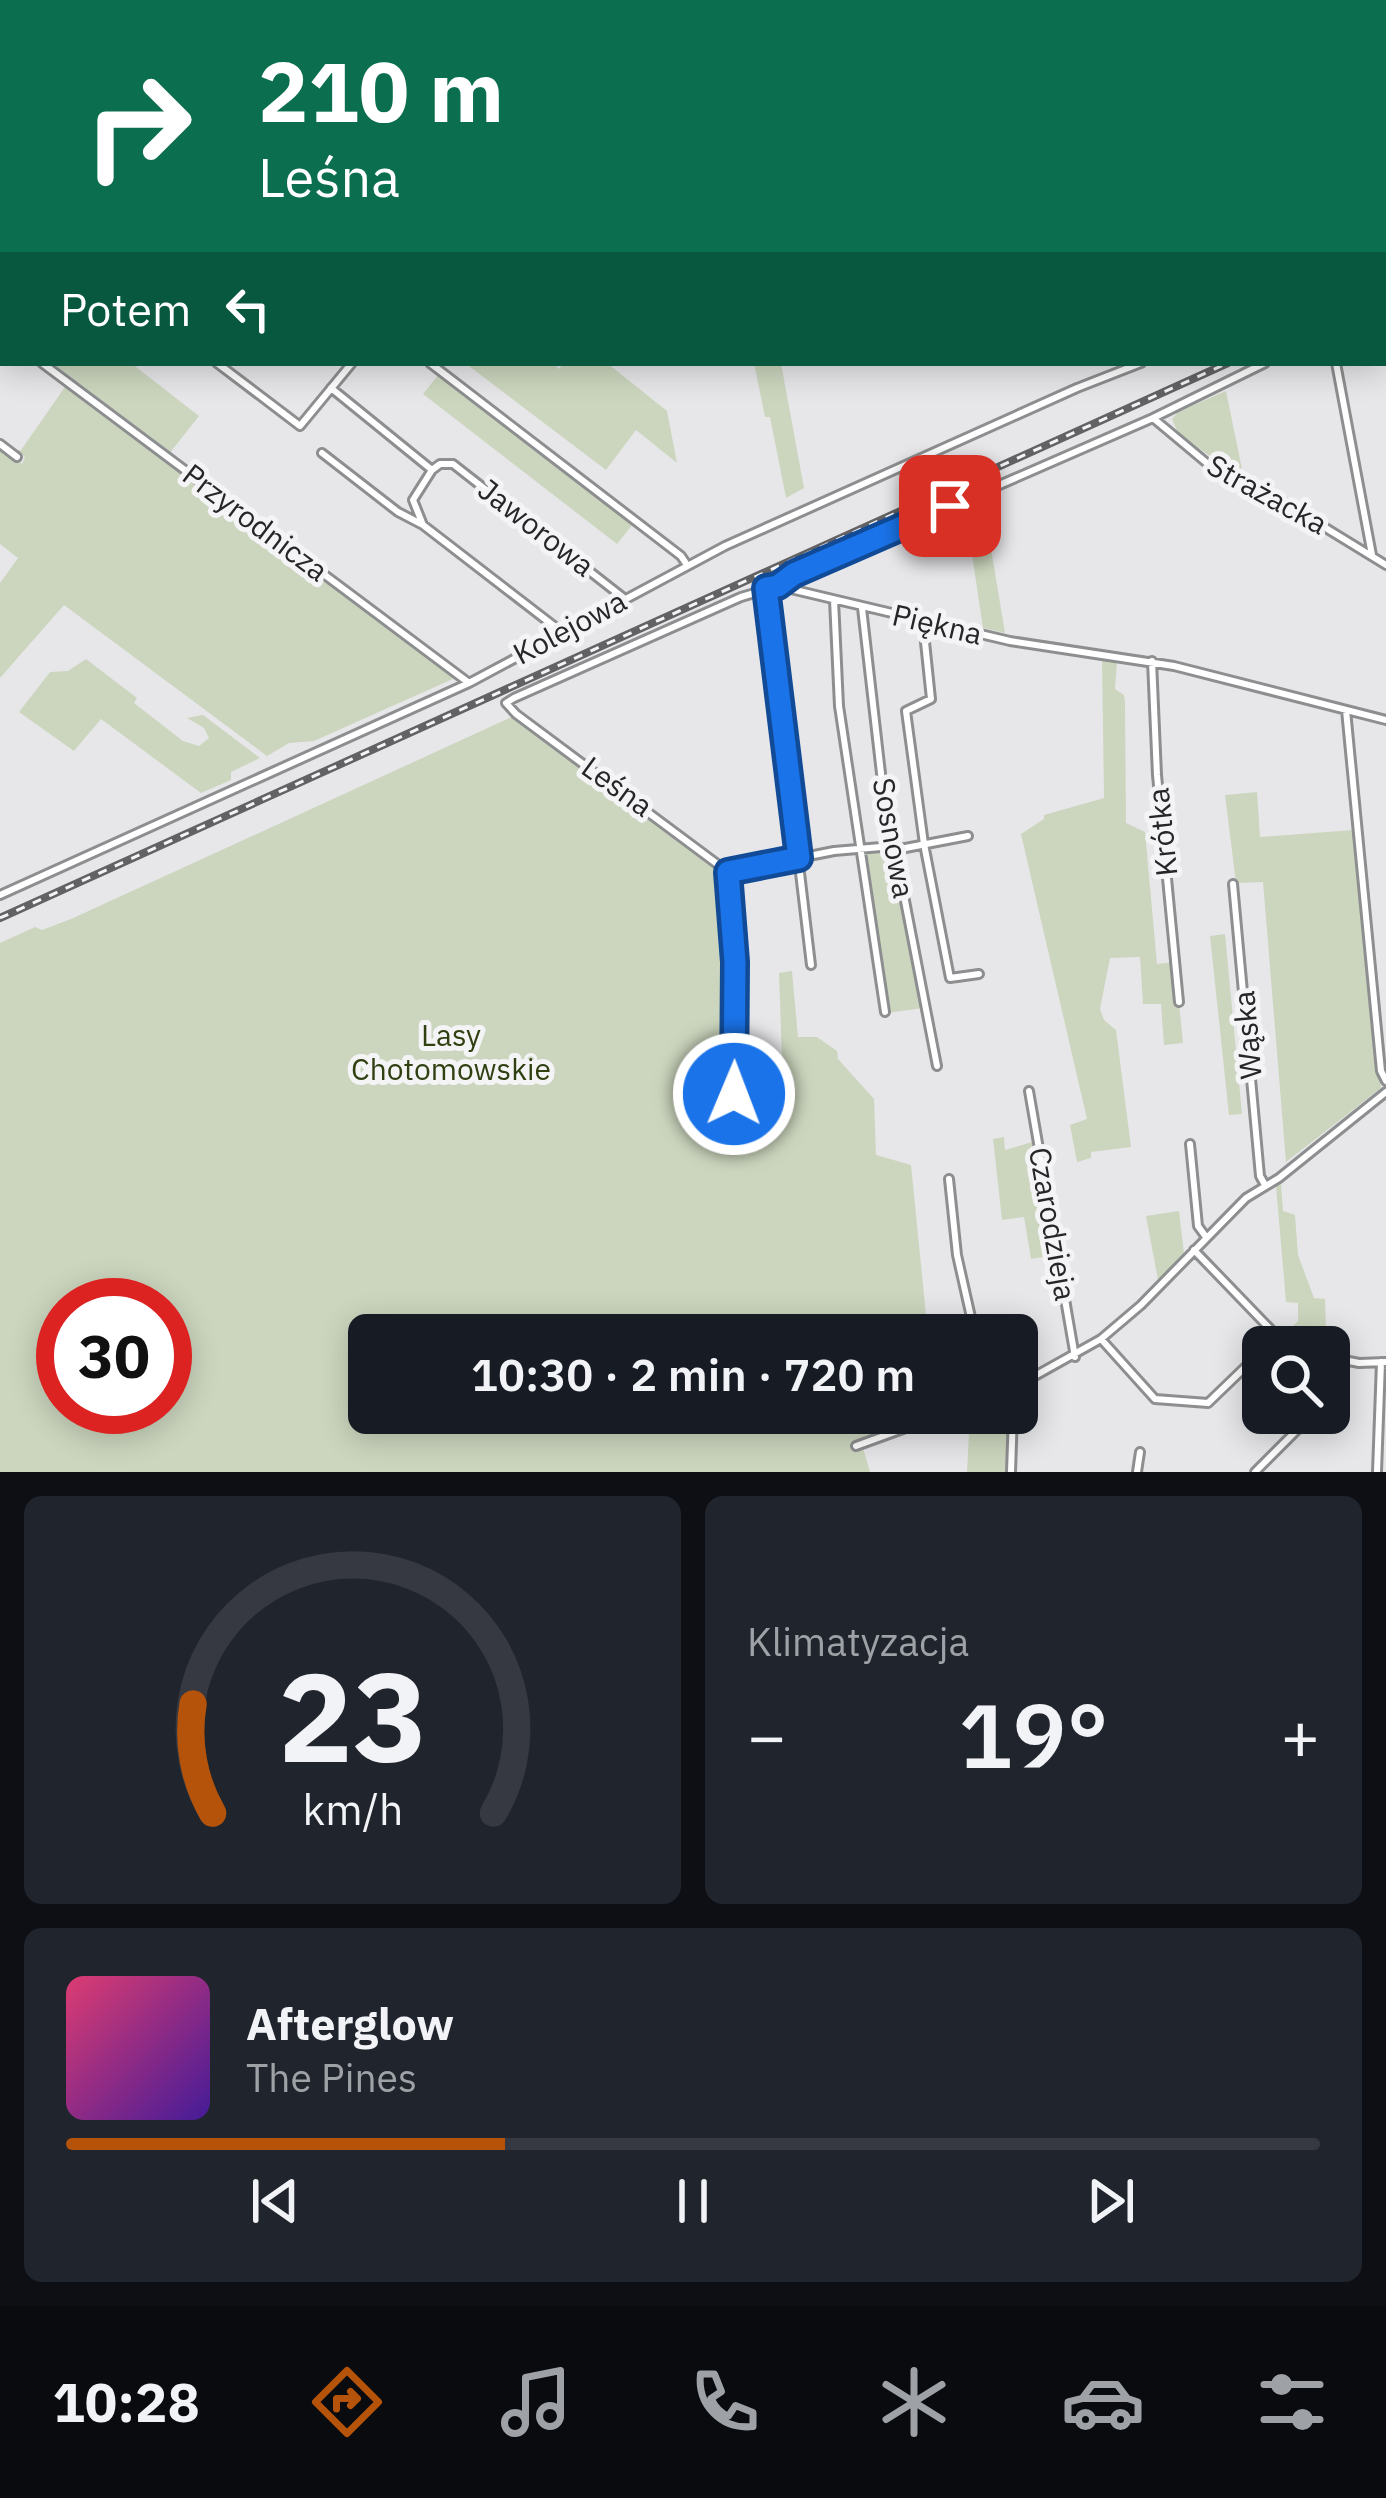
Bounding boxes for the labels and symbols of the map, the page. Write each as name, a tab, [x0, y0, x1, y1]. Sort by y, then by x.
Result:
street label: Strażacka	[1201, 445, 1335, 543]
street label: Przyrodnicza	[175, 454, 336, 589]
pin	[899, 455, 1001, 557]
street label: Jaworowa	[471, 469, 603, 584]
street label: Kolejowa	[506, 581, 633, 673]
street label: Piękna	[889, 594, 986, 653]
street label: Leśna	[575, 747, 661, 825]
street label: Sosnowa	[865, 775, 924, 901]
street label: Krótka	[1137, 786, 1186, 878]
street label: Wąska	[1223, 989, 1270, 1081]
park label: Lasy Chotomowskie	[351, 1015, 551, 1088]
position arrow	[671, 1031, 797, 1157]
street label: Czarodzieja	[1021, 1144, 1086, 1303]
speed limit sign: 30	[36, 1278, 192, 1434]

